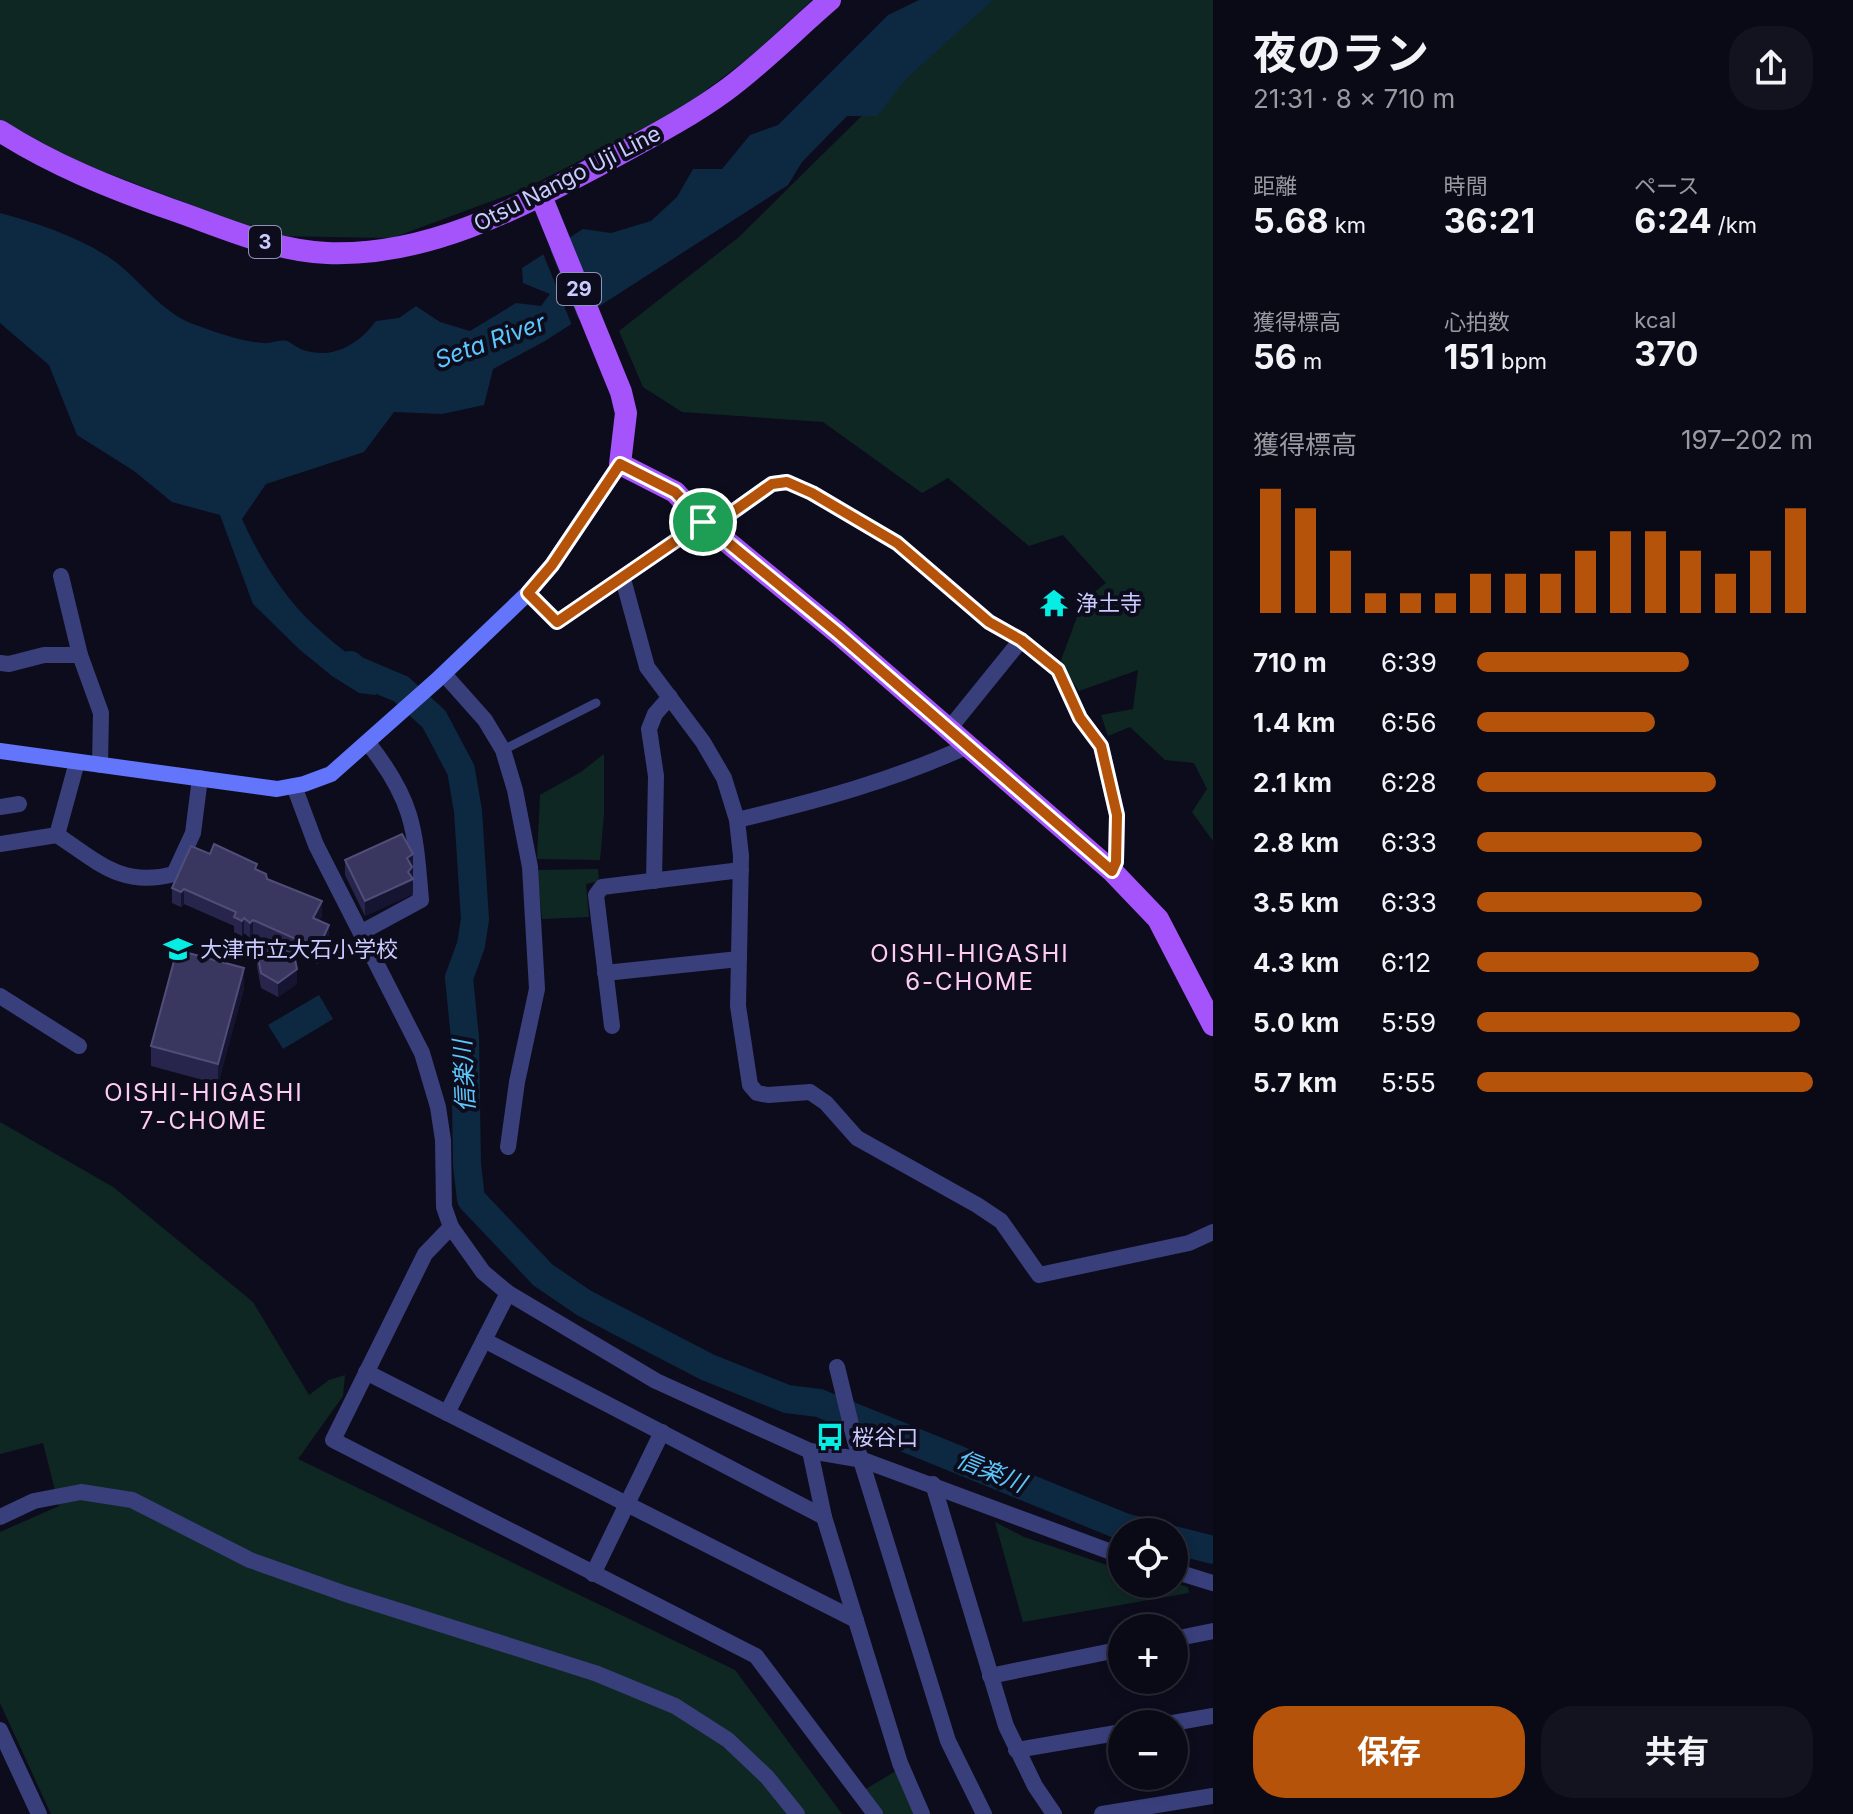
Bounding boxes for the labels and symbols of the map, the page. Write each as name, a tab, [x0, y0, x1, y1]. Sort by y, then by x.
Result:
street label: Otsu Nango Uji Line	[469, 120, 665, 236]
road number: 3	[249, 226, 281, 258]
road number: 29	[557, 273, 601, 305]
water label: Seta River	[431, 307, 550, 374]
pin	[669, 488, 737, 556]
temple icon: 浄土寺	[1039, 588, 1069, 618]
place label: 浄土寺	[1076, 590, 1142, 616]
school or university icon: 大津市立大石小学校	[163, 934, 193, 964]
place label: 大津市立大石小学校	[200, 936, 398, 962]
district label: OISHI-HIGASHI 6-CHOME	[870, 939, 1070, 996]
water label: 信楽川	[447, 1036, 480, 1113]
district label: OISHI-HIGASHI 7-CHOME	[104, 1078, 304, 1135]
bus stop icon: 桜谷口	[815, 1422, 845, 1452]
place label: 桜谷口	[852, 1424, 918, 1450]
water label: 信楽川	[952, 1444, 1033, 1499]

